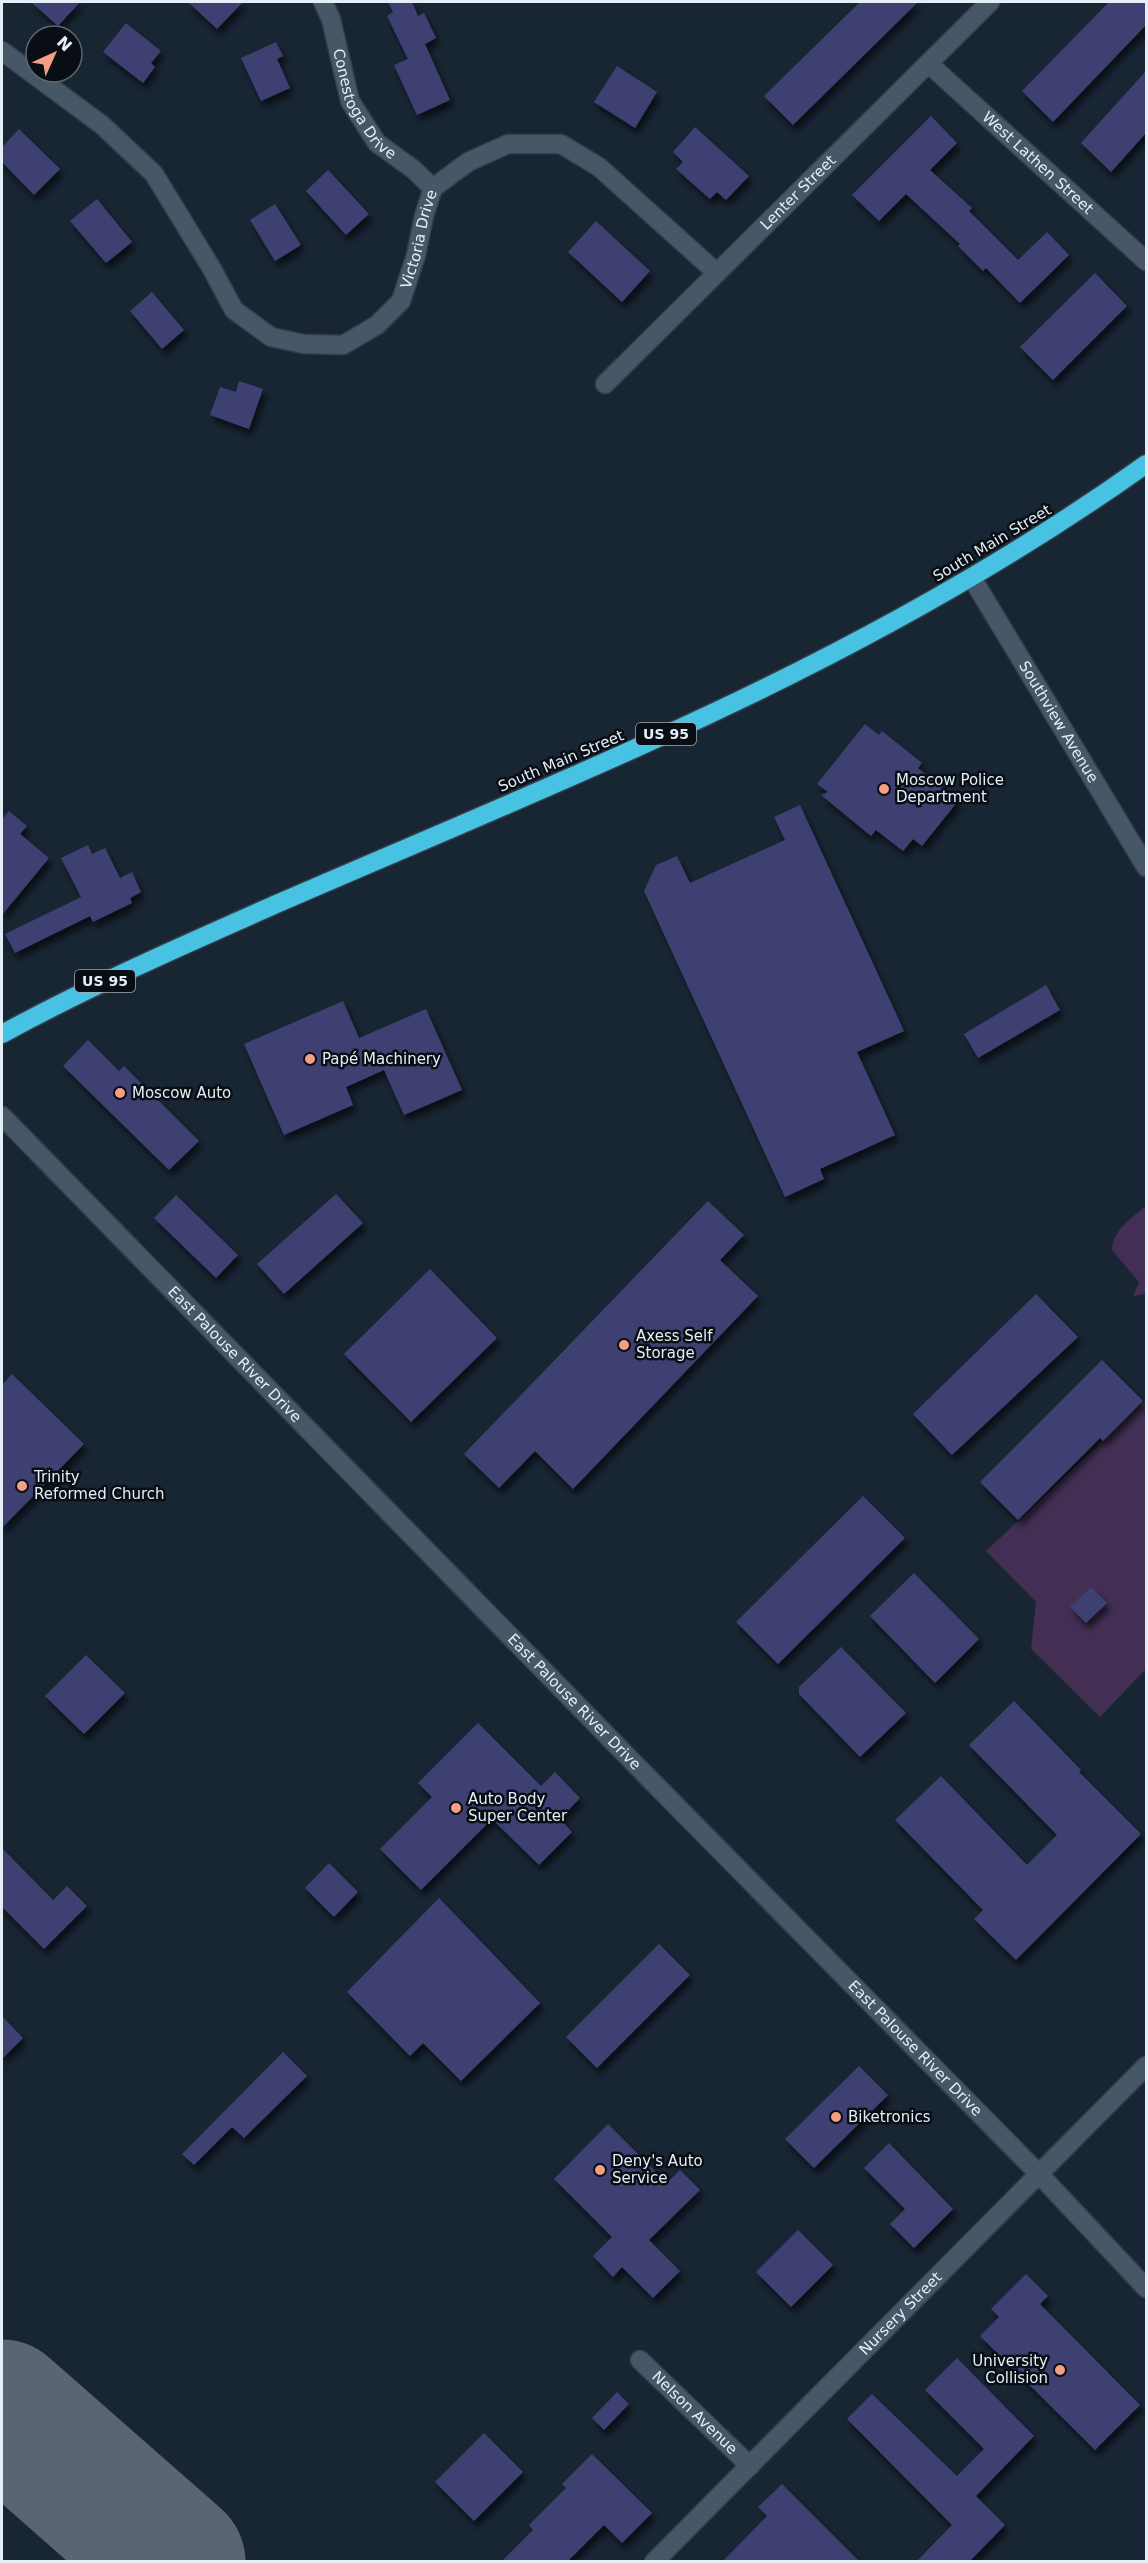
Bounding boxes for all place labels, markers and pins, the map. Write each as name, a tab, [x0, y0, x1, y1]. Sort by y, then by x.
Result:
place label: Moscow Police Department	[896, 771, 1004, 806]
marker: Moscow Police Department	[877, 782, 891, 796]
place label: Papé Machinery	[322, 1050, 441, 1068]
marker: Papé Machinery	[303, 1052, 317, 1066]
place label: Moscow Auto	[132, 1084, 231, 1102]
marker: Moscow Auto	[113, 1086, 127, 1100]
place label: Axess Self Storage	[636, 1327, 713, 1362]
marker: Axess Self Storage	[617, 1338, 631, 1352]
place label: Trinity Reformed Church	[33, 1468, 165, 1503]
marker: Trinity Reformed Church	[15, 1479, 29, 1493]
place label: Auto Body Super Center	[468, 1790, 568, 1825]
marker: Auto Body Super Center	[449, 1801, 463, 1815]
place label: Biketronics	[848, 2108, 931, 2126]
marker: Biketronics	[829, 2110, 843, 2124]
place label: Deny's Auto Service	[612, 2152, 703, 2187]
marker: Deny's Auto Service	[593, 2163, 607, 2177]
place label: University Collision	[972, 2352, 1048, 2387]
marker: University Collision	[1053, 2363, 1067, 2377]

